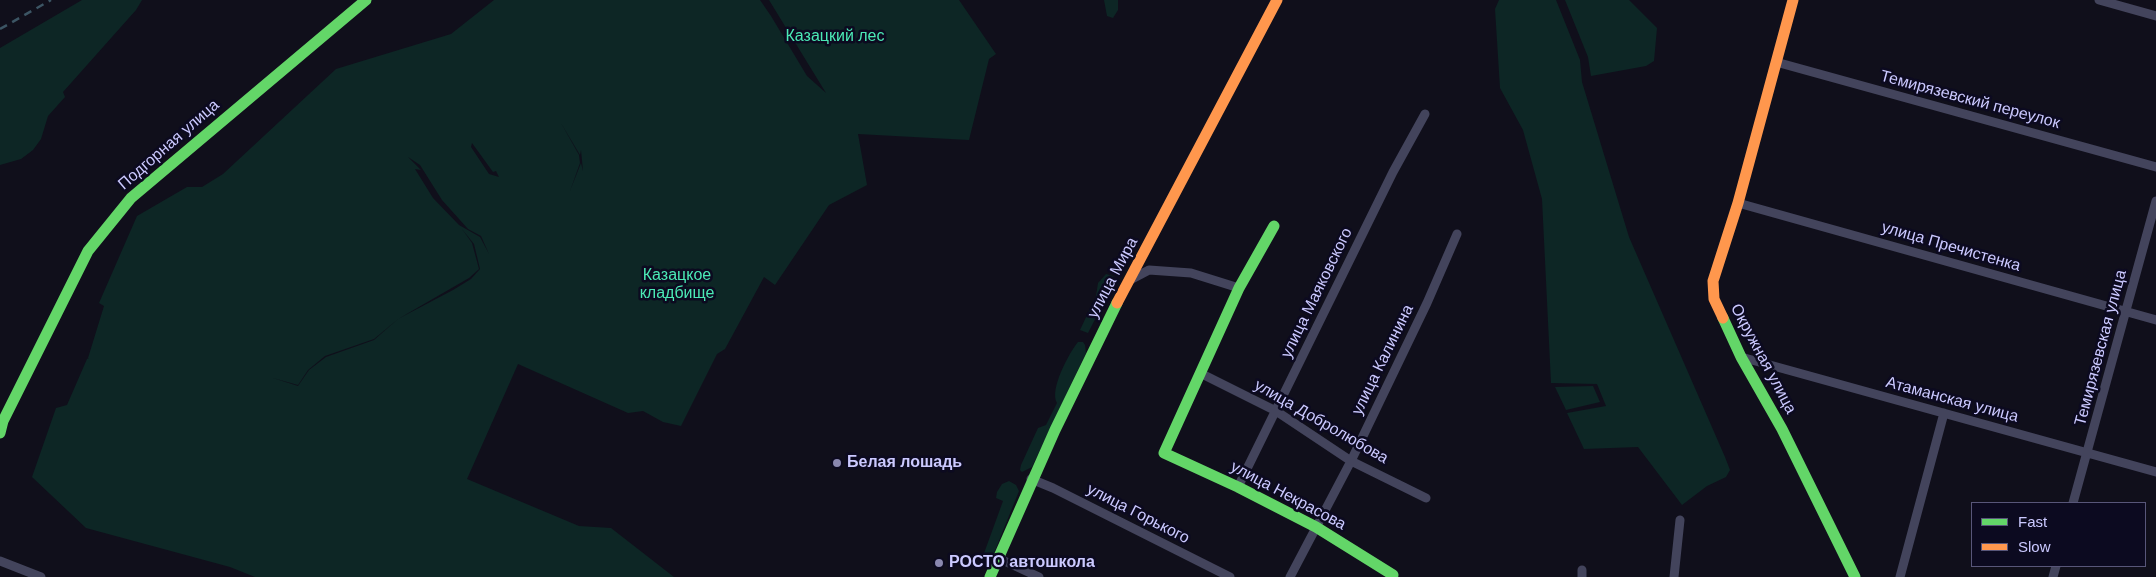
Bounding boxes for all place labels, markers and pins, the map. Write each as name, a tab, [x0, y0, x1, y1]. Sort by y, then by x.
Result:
place label: Белая лошадь	[847, 453, 962, 473]
marker: Белая лошадь	[831, 457, 843, 469]
place label: РОСТО автошкола	[949, 553, 1095, 573]
marker: РОСТО автошкола	[933, 557, 945, 569]

